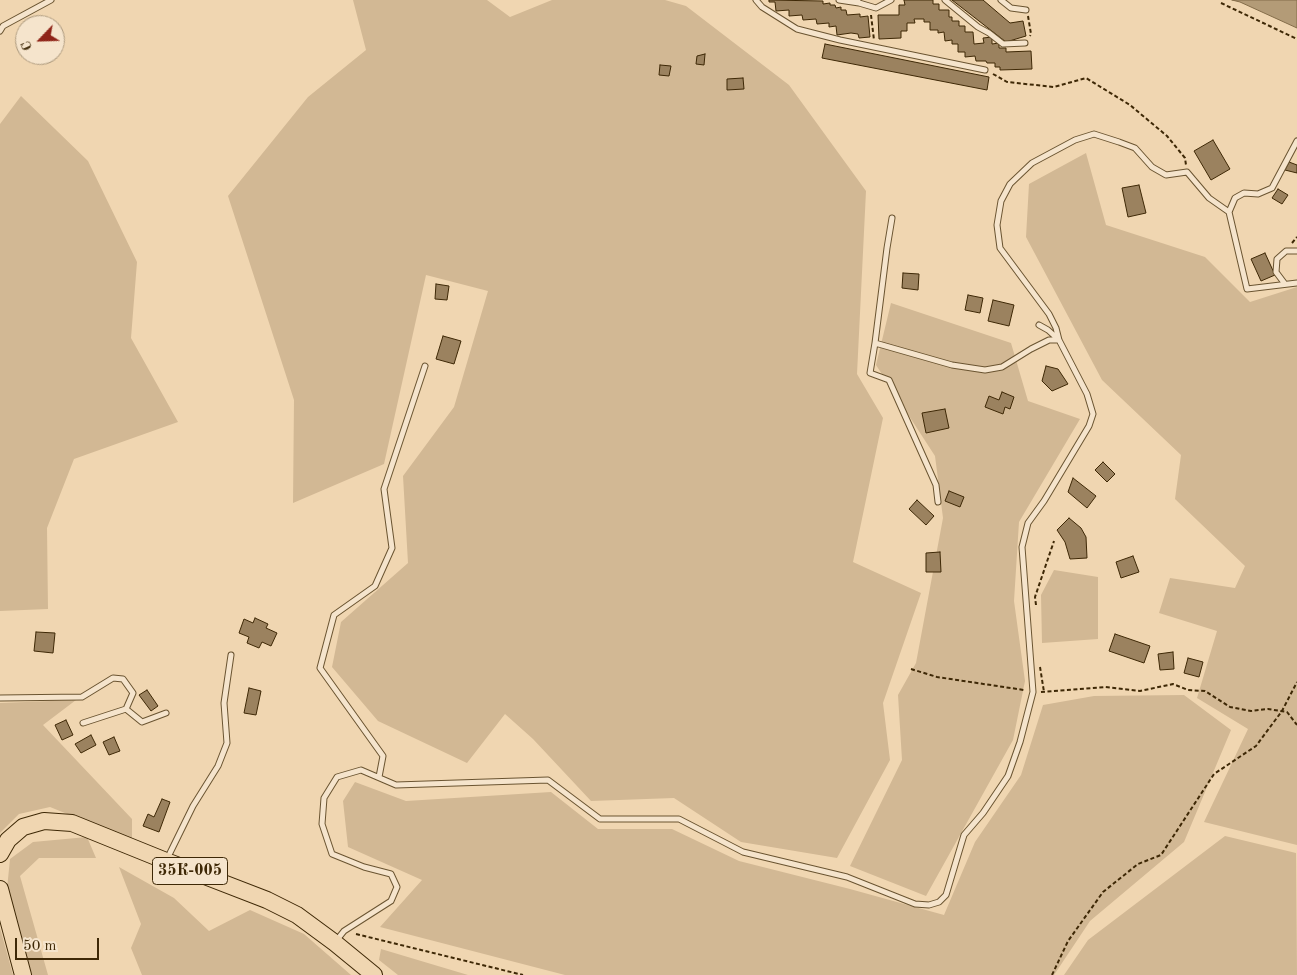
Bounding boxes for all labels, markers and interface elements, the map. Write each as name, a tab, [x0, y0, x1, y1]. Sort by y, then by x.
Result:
north arrow	[15, 15, 65, 65]
text: С	[19, 39, 35, 53]
road number: 35К-005	[152, 858, 228, 884]
scale bar	[18, 928, 101, 960]
text: 50 m	[23, 939, 57, 954]

